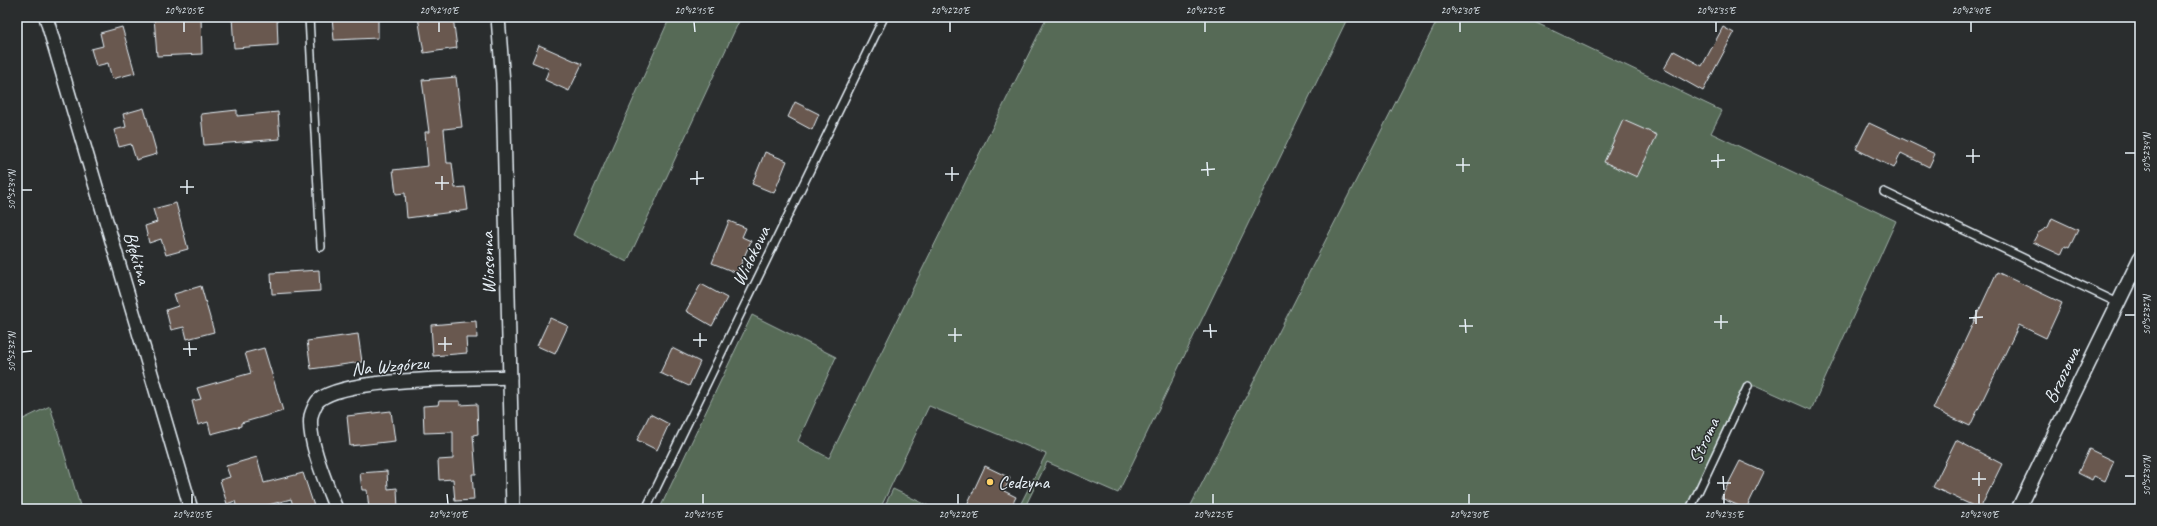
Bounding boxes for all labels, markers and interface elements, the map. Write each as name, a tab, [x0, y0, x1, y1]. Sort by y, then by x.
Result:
text: 20°42'05"E	[165, 4, 205, 17]
text: 20°42'10"E	[420, 4, 460, 17]
text: 20°42'15"E	[675, 4, 715, 17]
text: 20°42'20"E	[931, 4, 971, 17]
text: 20°42'25"E	[1186, 4, 1226, 17]
text: 20°42'30"E	[1441, 4, 1481, 17]
text: 20°42'35"E	[1697, 4, 1737, 17]
text: 20°42'40"E	[1952, 4, 1992, 17]
text: 50°52'34"N	[2140, 131, 2153, 173]
text: 50°52'34"N	[5, 168, 18, 210]
street label: Widokowa	[726, 221, 777, 290]
street label: Błękitna	[118, 229, 156, 288]
street label: Wiosenna	[475, 230, 501, 295]
text: 50°52'32"N	[2140, 293, 2153, 335]
text: 50°52'32"N	[5, 330, 18, 372]
street label: Brzozowa	[2038, 341, 2087, 407]
street label: Na Wzgórzu	[350, 351, 430, 381]
street label: Stroma	[1683, 413, 1726, 468]
text: 50°52'30"N	[2140, 454, 2153, 496]
place label: Cedzyna	[998, 470, 1051, 494]
marker: Cedzyna	[985, 477, 995, 487]
text: 20°42'05"E	[173, 508, 213, 521]
text: 20°42'10"E	[429, 508, 469, 521]
text: 20°42'15"E	[684, 508, 724, 521]
text: 20°42'20"E	[939, 508, 979, 521]
text: 20°42'25"E	[1194, 508, 1234, 521]
text: 20°42'30"E	[1450, 508, 1490, 521]
text: 20°42'35"E	[1705, 508, 1745, 521]
text: 20°42'40"E	[1960, 508, 2000, 521]

